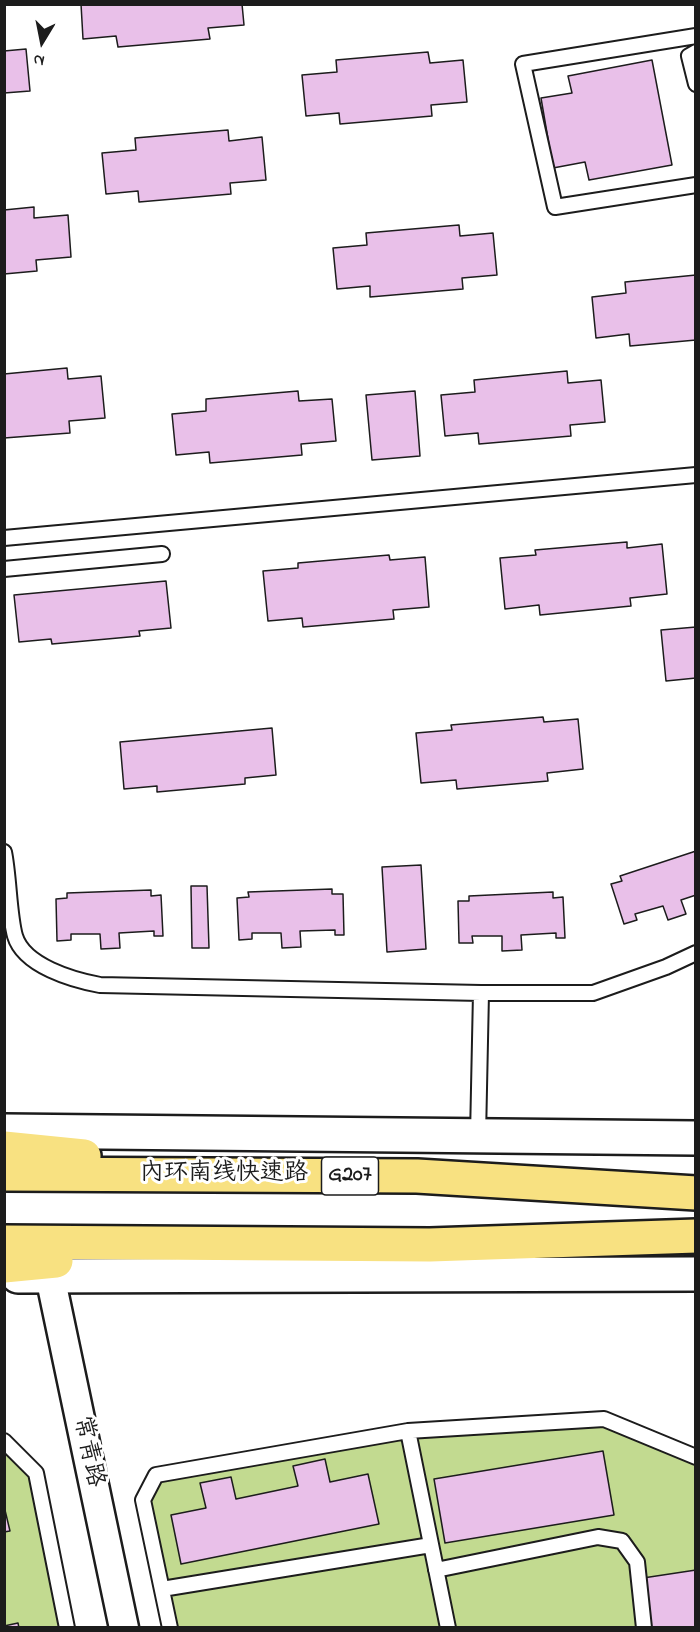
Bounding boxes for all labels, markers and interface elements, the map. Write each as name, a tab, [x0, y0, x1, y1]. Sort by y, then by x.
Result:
north arrow	[12, 12, 72, 72]
text: N	[31, 47, 46, 72]
road number: G207	[322, 1157, 378, 1195]
street label: 内环南线快速路	[140, 1161, 308, 1189]
street label: 常青路	[65, 1414, 109, 1490]

